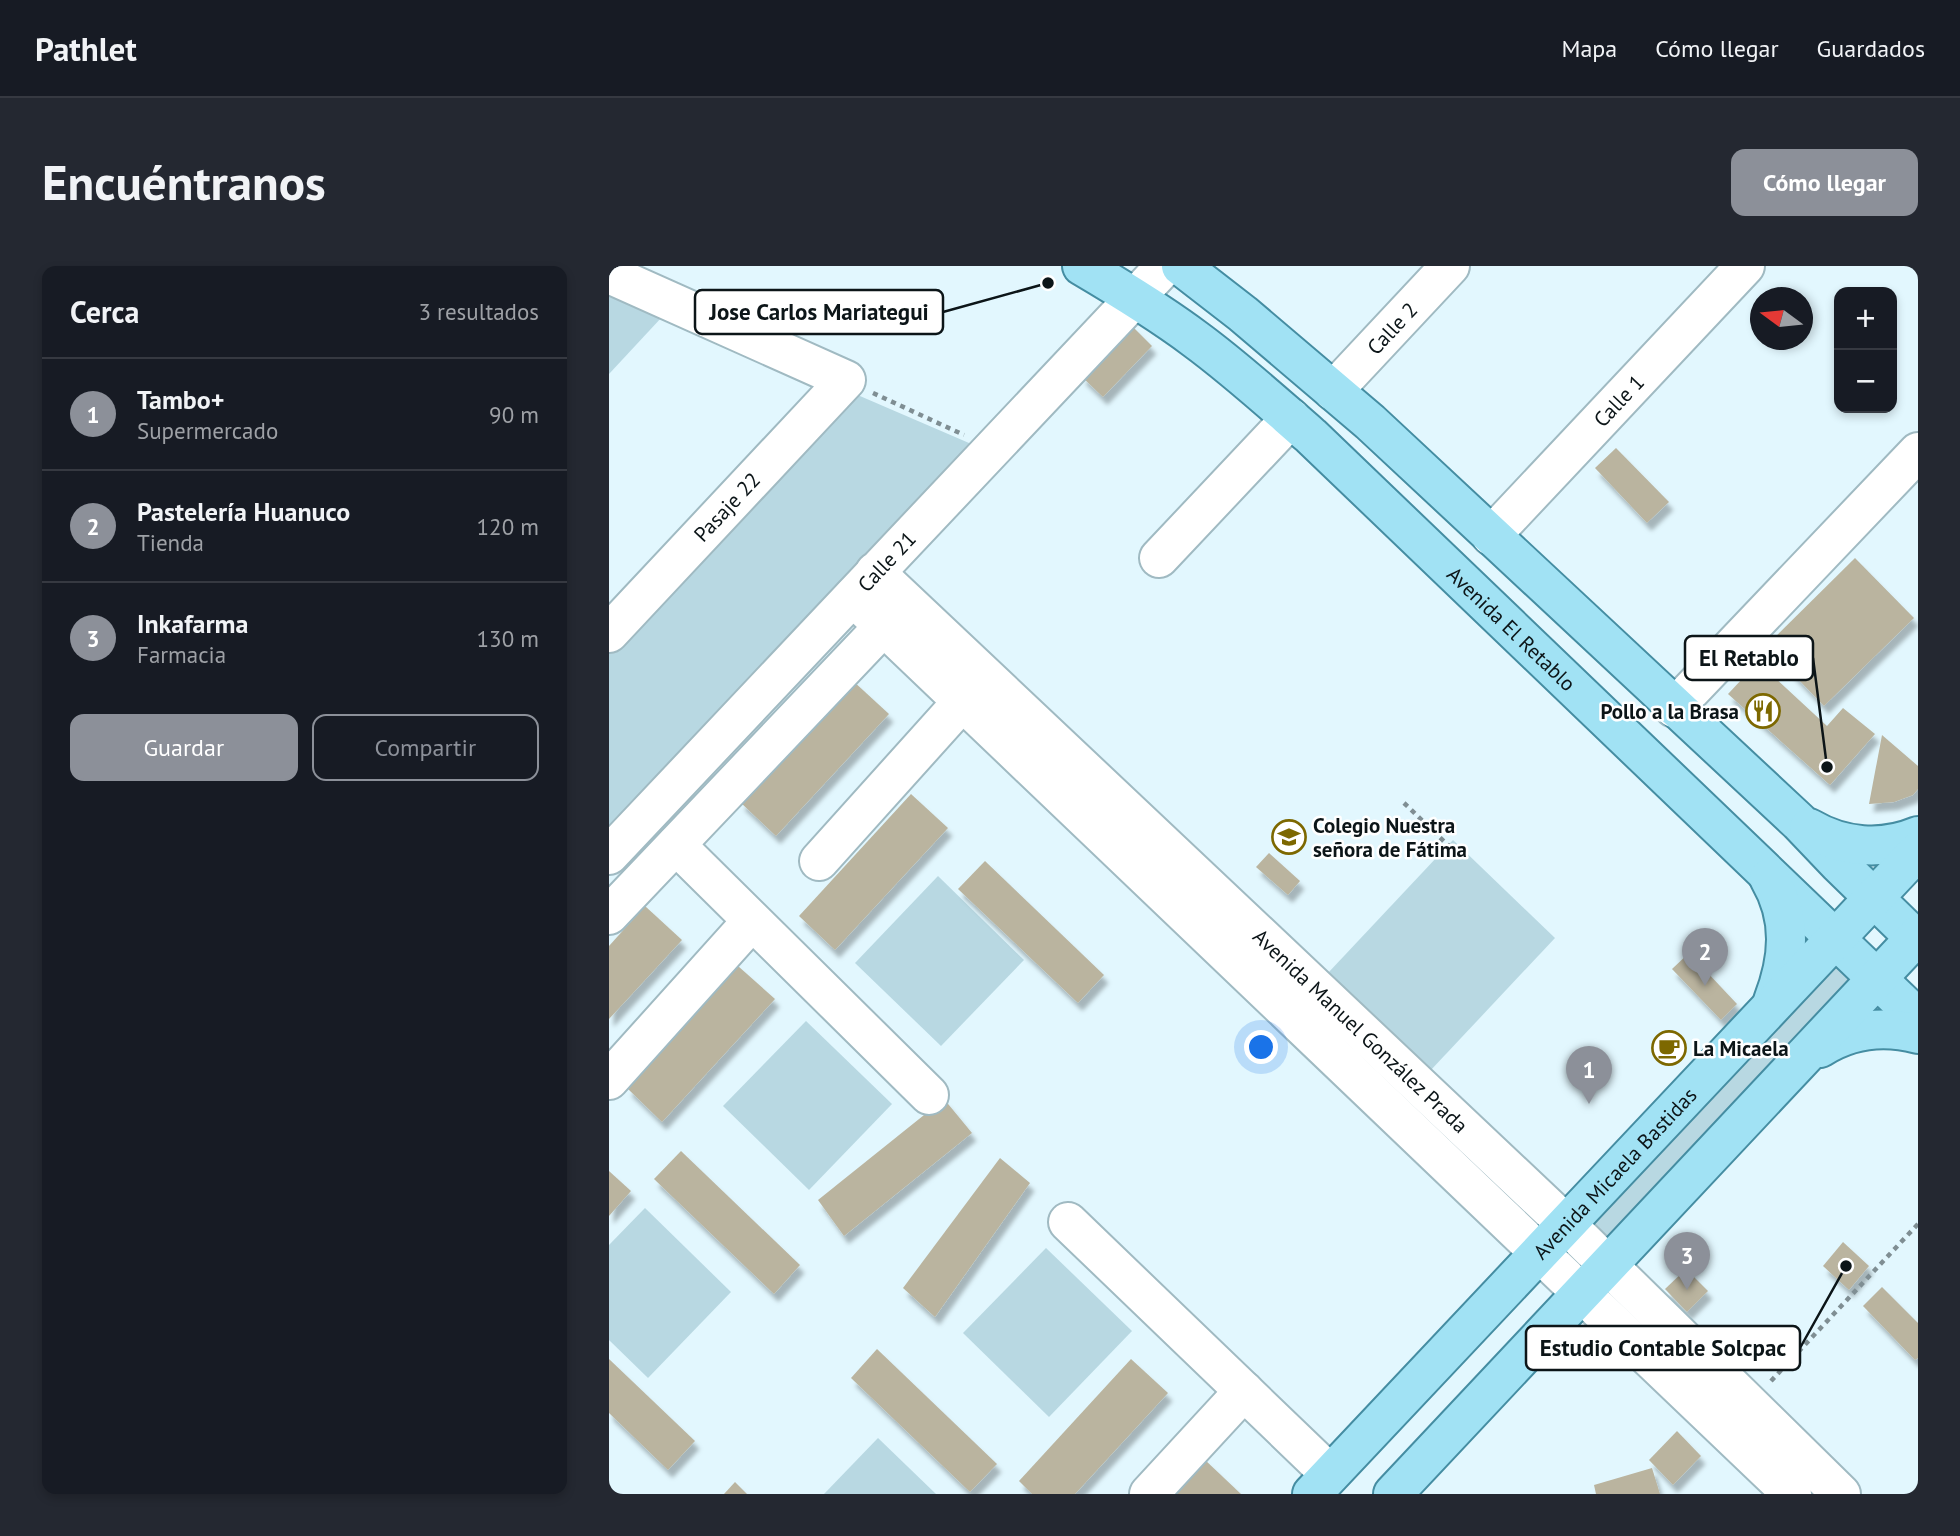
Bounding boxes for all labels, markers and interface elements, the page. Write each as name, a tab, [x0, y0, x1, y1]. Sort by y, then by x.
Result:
text: Pathlet	[35, 27, 137, 70]
text: Mapa	[1561, 33, 1617, 64]
text: Cómo llegar	[1655, 33, 1779, 64]
text: Guardados	[1817, 33, 1925, 64]
button: Cómo llegar	[1731, 149, 1918, 216]
text: Encuéntranos	[42, 150, 326, 214]
north arrow	[1750, 287, 1813, 350]
map controls	[1834, 287, 1897, 413]
button: +	[1834, 287, 1897, 350]
callout: Jose Carlos Mariategui	[695, 290, 943, 334]
text: Cerca	[70, 292, 139, 331]
street label: Calle 2	[1361, 296, 1423, 360]
text: 3 resultados	[418, 297, 539, 326]
text: Jose Carlos Mariategui	[708, 297, 929, 326]
button: −	[1834, 350, 1897, 413]
street label: Calle 1	[1587, 369, 1650, 432]
text: Tambo+	[137, 383, 224, 416]
text: 1	[86, 400, 100, 429]
text: 90 m	[489, 400, 539, 429]
text: Supermercado	[137, 416, 278, 445]
street label: Pasaje 22	[688, 467, 766, 547]
text: Pastelería Huanuco	[137, 495, 350, 528]
text: 2	[86, 512, 100, 541]
text: 120 m	[477, 512, 539, 541]
street label: Calle 21	[851, 525, 921, 597]
text: Tienda	[137, 528, 204, 557]
street label: Avenida El Retablo	[1442, 561, 1582, 696]
text: Inkafarma	[137, 607, 248, 640]
text: 3	[86, 624, 100, 653]
text: 130 m	[477, 624, 539, 653]
callout: El Retablo	[1685, 636, 1813, 680]
text: Farmacia	[137, 640, 226, 669]
text: El Retablo	[1699, 643, 1799, 672]
restaurant icon: Pollo a la Brasa	[1744, 692, 1782, 730]
place label: Pollo a la Brasa	[1600, 698, 1739, 725]
button: Guardar	[70, 714, 298, 781]
button: Compartir	[312, 714, 539, 781]
place label: Colegio Nuestra señora de Fátima	[1313, 812, 1467, 863]
school or university icon: Colegio Nuestra señora de Fátima	[1270, 818, 1308, 856]
street label: Avenida Manuel González Prada	[1248, 923, 1474, 1138]
pin: 2	[1682, 928, 1728, 986]
cafe icon: La Micaela	[1650, 1029, 1688, 1067]
your location	[1244, 1030, 1278, 1064]
place label: La Micaela	[1693, 1035, 1789, 1062]
pin: 1	[1566, 1046, 1612, 1104]
street label: Avenida Micaela Bastidas	[1527, 1081, 1702, 1265]
pin: 3	[1664, 1232, 1710, 1290]
callout: Estudio Contable Solcpac	[1526, 1326, 1800, 1370]
text: Estudio Contable Solcpac	[1540, 1333, 1786, 1362]

